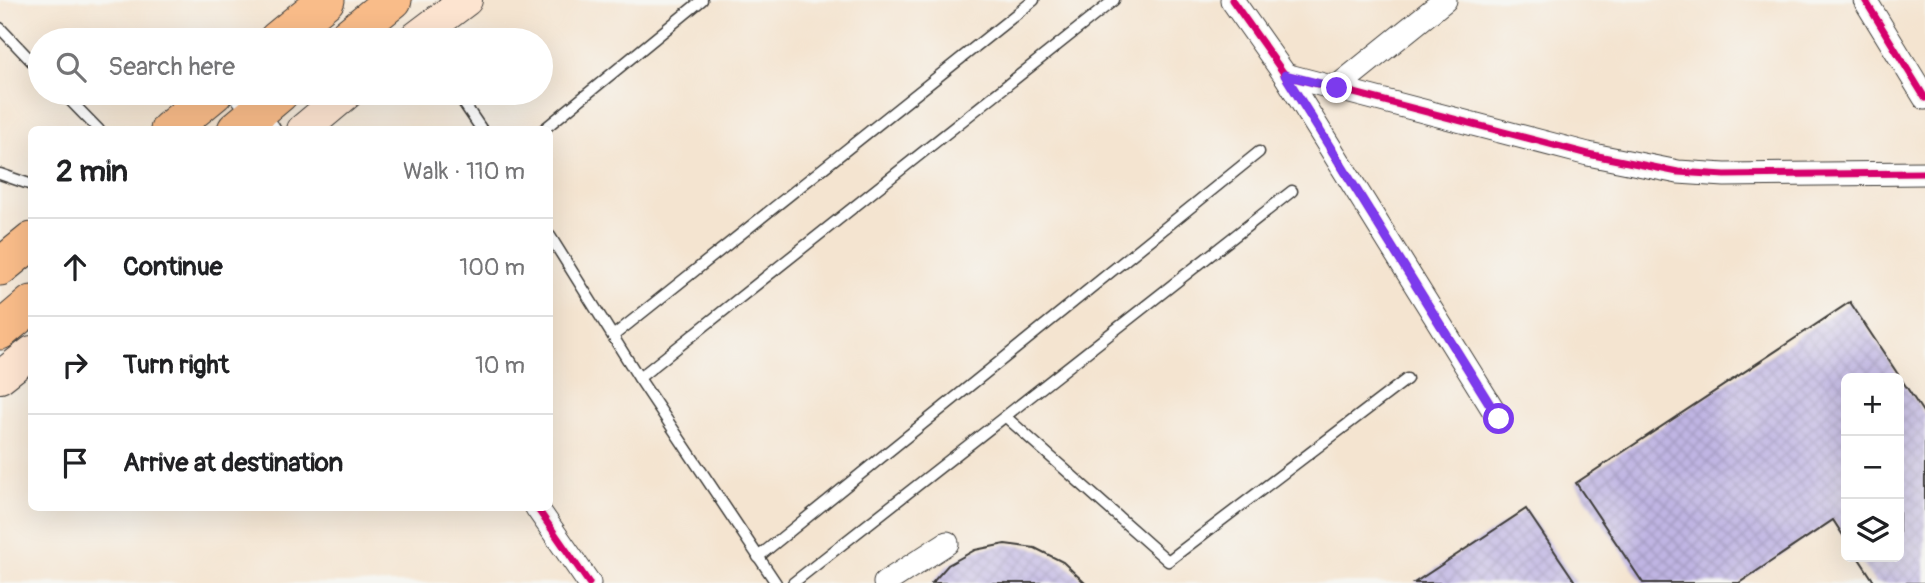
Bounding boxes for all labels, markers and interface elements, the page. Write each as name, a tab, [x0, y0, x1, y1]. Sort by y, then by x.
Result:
search box	[28, 28, 553, 105]
icon: search	[52, 48, 90, 86]
text: Search here	[108, 51, 235, 83]
route end	[1321, 72, 1352, 103]
text: 2 min	[56, 153, 128, 190]
text: Walk · 110 m	[403, 157, 525, 186]
icon: ahead	[56, 248, 94, 286]
text: Continue	[123, 251, 223, 283]
text: 100 m	[459, 253, 525, 282]
icon: right	[56, 346, 94, 384]
text: Turn right	[123, 349, 229, 381]
text: 10 m	[475, 351, 525, 380]
map controls	[1841, 373, 1904, 562]
button: +	[1841, 373, 1904, 436]
route start	[1483, 403, 1514, 434]
button: −	[1841, 436, 1904, 499]
icon: arrive	[56, 444, 94, 482]
text: Arrive at destination	[123, 447, 343, 479]
button: layers	[1841, 499, 1904, 562]

